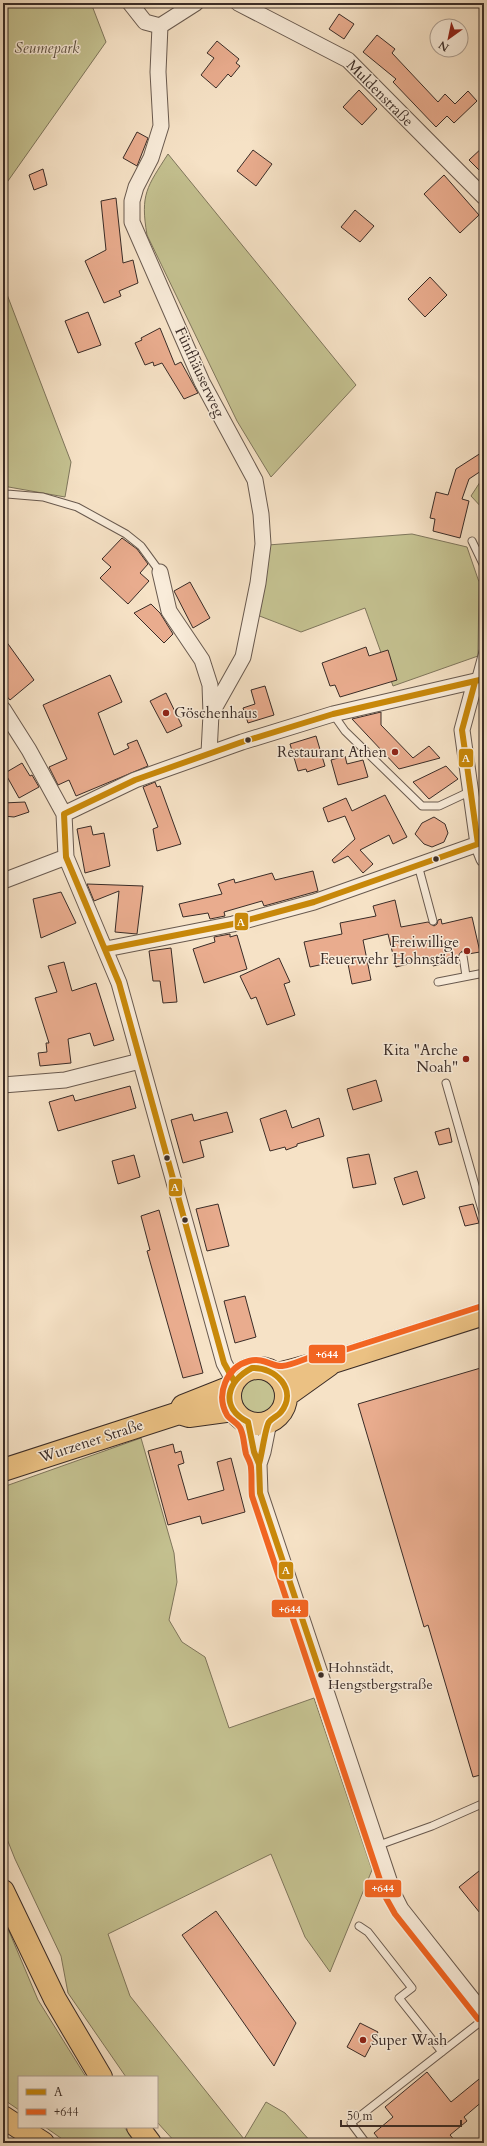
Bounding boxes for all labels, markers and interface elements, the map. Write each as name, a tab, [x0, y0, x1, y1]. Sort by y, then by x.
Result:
north arrow	[429, 18, 469, 58]
text: N	[435, 37, 452, 55]
park label: Seumepark	[14, 38, 80, 58]
street label: Muldenstraße	[342, 55, 418, 131]
street label: Fünfhäuserweg	[170, 324, 230, 421]
place label: Göschenhaus	[174, 703, 257, 723]
marker: Göschenhaus	[161, 708, 171, 718]
unlabelled marker	[243, 735, 253, 745]
place label: Restaurant Athen	[277, 742, 387, 762]
marker: Restaurant Athen	[390, 747, 400, 757]
line badge: A	[458, 748, 474, 768]
text: A	[462, 751, 471, 766]
unlabelled marker	[431, 854, 441, 864]
line badge: A	[234, 912, 249, 931]
text: A	[237, 915, 246, 930]
place label: Freiwillige Feuerwehr Hohnstädt	[320, 932, 459, 969]
marker: Freiwillige Feuerwehr Hohnstädt	[462, 946, 472, 956]
place label: Kita "Arche Noah"	[383, 1040, 458, 1077]
marker: Kita "Arche Noah"	[461, 1054, 471, 1064]
unlabelled marker	[162, 1153, 172, 1163]
line badge: A	[168, 1178, 183, 1197]
text: A	[171, 1180, 180, 1195]
unlabelled marker	[180, 1215, 190, 1225]
line badge: +644	[308, 1344, 346, 1364]
text: +644	[316, 1347, 339, 1362]
street label: Wurzener Straße	[35, 1415, 146, 1468]
line badge: A	[278, 1561, 294, 1580]
text: A	[282, 1563, 291, 1578]
line badge: +644	[271, 1599, 309, 1618]
text: +644	[279, 1602, 302, 1617]
place label: Hohnstädt, Hengstbergstraße	[328, 1658, 433, 1694]
marker: Hohnstädt, Hengstbergstraße	[316, 1670, 326, 1680]
line badge: +644	[364, 1879, 402, 1898]
text: +644	[372, 1881, 395, 1896]
place label: Super Wash	[371, 2030, 448, 2050]
marker: Super Wash	[358, 2035, 368, 2045]
legend	[18, 2076, 158, 2128]
text: A	[54, 2084, 63, 2100]
scale bar	[341, 2102, 461, 2128]
text: +644	[54, 2104, 79, 2120]
text: 50 m	[347, 2108, 374, 2124]

